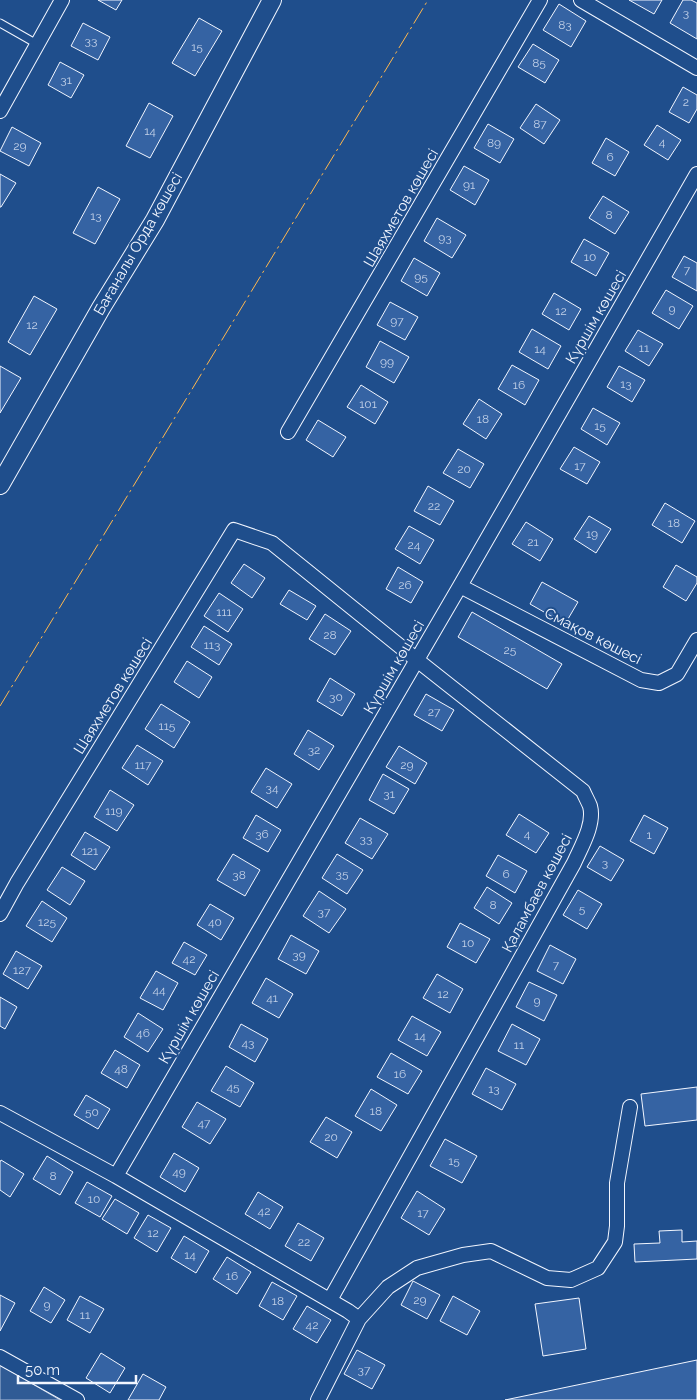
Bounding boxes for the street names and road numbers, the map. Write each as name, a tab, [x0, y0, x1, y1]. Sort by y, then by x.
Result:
street label: Шаяхметов көшесі	[360, 146, 442, 270]
street label: Бағаналы Орда көшесі	[90, 170, 186, 318]
street label: Күршім көшесі	[562, 267, 630, 367]
street label: Смақов көшесі	[542, 604, 644, 668]
street label: Күршім көшесі	[360, 617, 428, 717]
street label: Шаяхметов көшесі	[70, 635, 156, 757]
street label: Қаламбаев көшесі	[498, 831, 576, 955]
street label: Күршім көшесі	[155, 967, 223, 1067]

